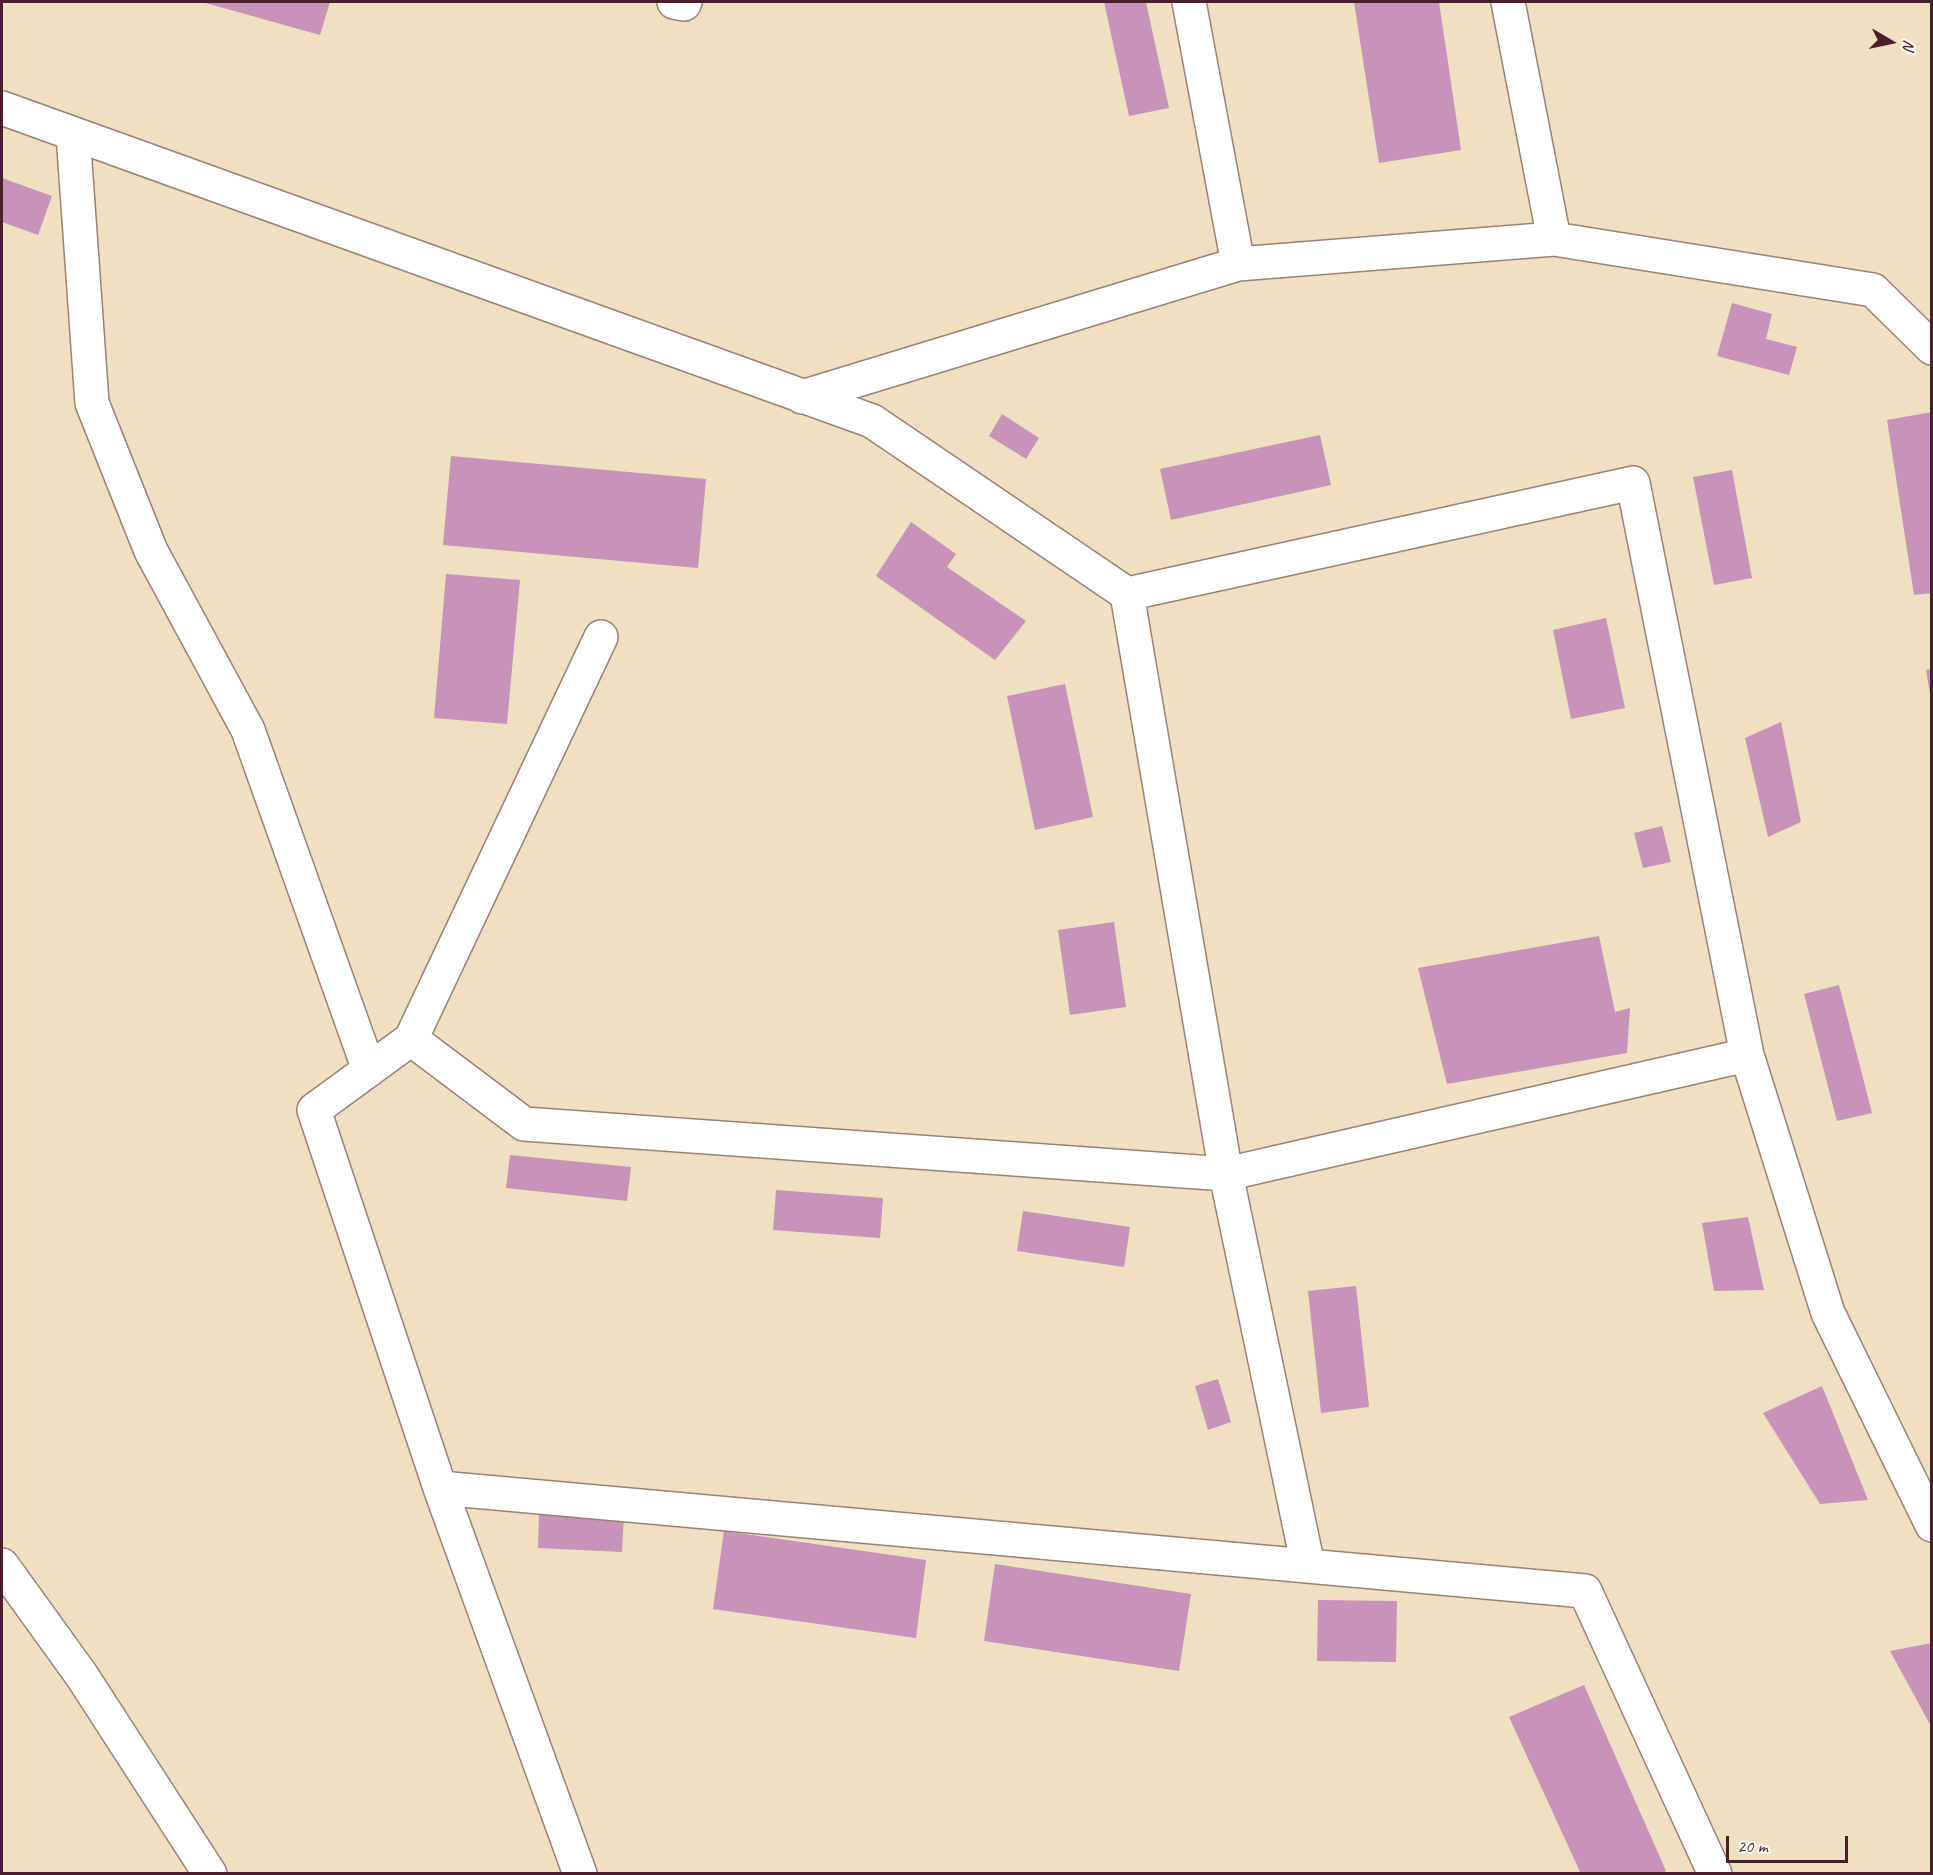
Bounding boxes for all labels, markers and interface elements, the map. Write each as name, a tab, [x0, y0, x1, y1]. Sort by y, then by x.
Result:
north arrow	[1861, 12, 1921, 72]
text: N	[1898, 38, 1919, 51]
scale bar	[1729, 1824, 1850, 1862]
text: 20 m	[1737, 1835, 1768, 1857]

